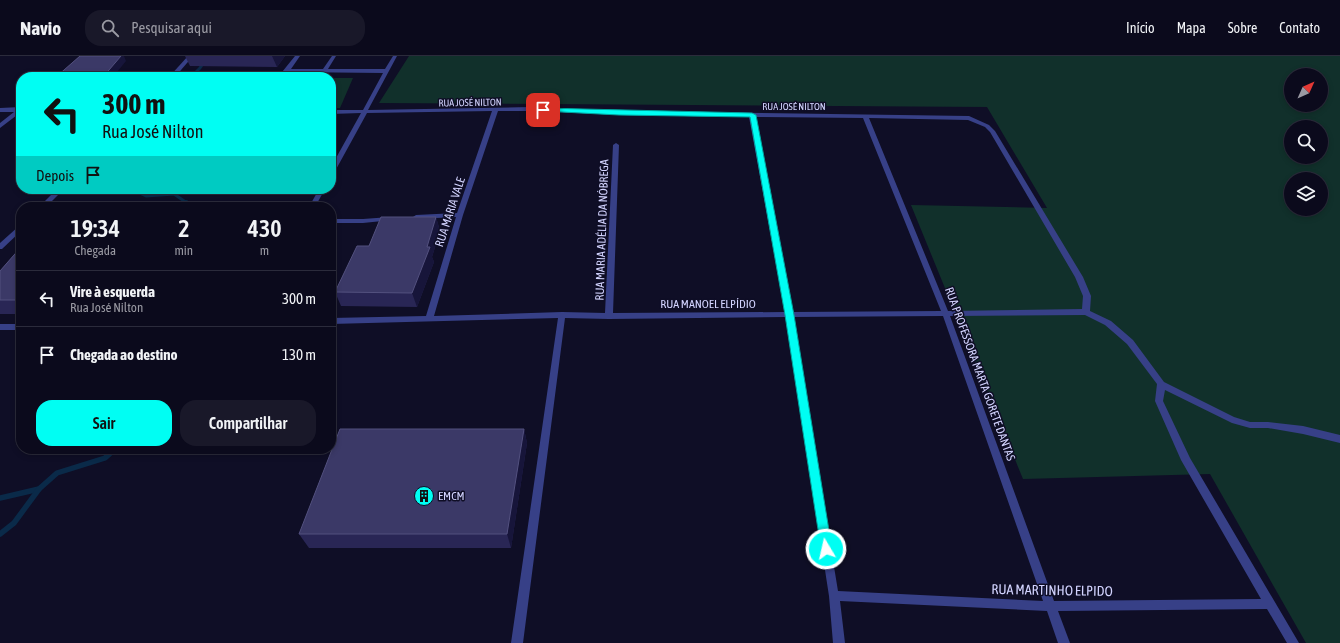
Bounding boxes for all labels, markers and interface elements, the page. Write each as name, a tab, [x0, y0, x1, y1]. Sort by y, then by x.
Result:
search box	[85, 10, 365, 46]
text: Navio	[20, 17, 61, 39]
icon: search	[99, 17, 121, 39]
text: Pesquisar aqui	[131, 19, 212, 36]
text: Início	[1126, 20, 1155, 36]
text: Mapa	[1177, 20, 1206, 36]
text: Sobre	[1228, 20, 1257, 36]
text: Contato	[1279, 20, 1320, 36]
north arrow	[1284, 68, 1328, 112]
map controls	[1284, 68, 1328, 216]
icon: left	[36, 88, 88, 140]
text: 300 m	[102, 88, 165, 120]
pin	[526, 93, 560, 127]
street label: RUA JOSÉ NILTON	[438, 96, 502, 109]
icon: arrive	[532, 99, 554, 121]
street label: RUA JOSÉ NILTON	[762, 101, 826, 112]
button: search	[1284, 120, 1328, 164]
text: Rua José Nilton	[102, 121, 203, 142]
street label: RUA MARIA ADÉLIA DA NÓBREGA	[593, 159, 611, 301]
icon: arrive	[82, 164, 104, 186]
text: Depois	[36, 167, 74, 184]
button: layers	[1284, 172, 1328, 216]
street label: RUA MARIA VALE	[432, 175, 468, 249]
text: 19:34	[71, 215, 120, 242]
text: 2	[178, 215, 189, 242]
text: 430	[248, 215, 281, 242]
text: Chegada	[74, 243, 116, 258]
text: min	[174, 243, 193, 258]
text: m	[260, 243, 269, 258]
text: Vire à esquerda	[70, 283, 155, 300]
street label: RUA PROFESSORA MARTA GORETE DANTAS	[942, 285, 1018, 463]
icon: left	[36, 288, 58, 310]
text: 300 m	[282, 290, 316, 307]
street label: RUA MANOEL ELPÍDIO	[660, 297, 756, 311]
text: Rua José Nilton	[70, 300, 143, 315]
icon: arrive	[36, 344, 58, 366]
text: Chegada ao destino	[70, 346, 178, 363]
text: 130 m	[282, 346, 316, 363]
button: Sair	[36, 400, 172, 446]
button: Compartilhar	[180, 400, 316, 446]
building icon: EMCM	[413, 485, 435, 507]
place label: EMCM	[438, 489, 465, 503]
position arrow	[805, 528, 847, 570]
street label: RUA MARTINHO ELPIDO	[991, 581, 1113, 599]

